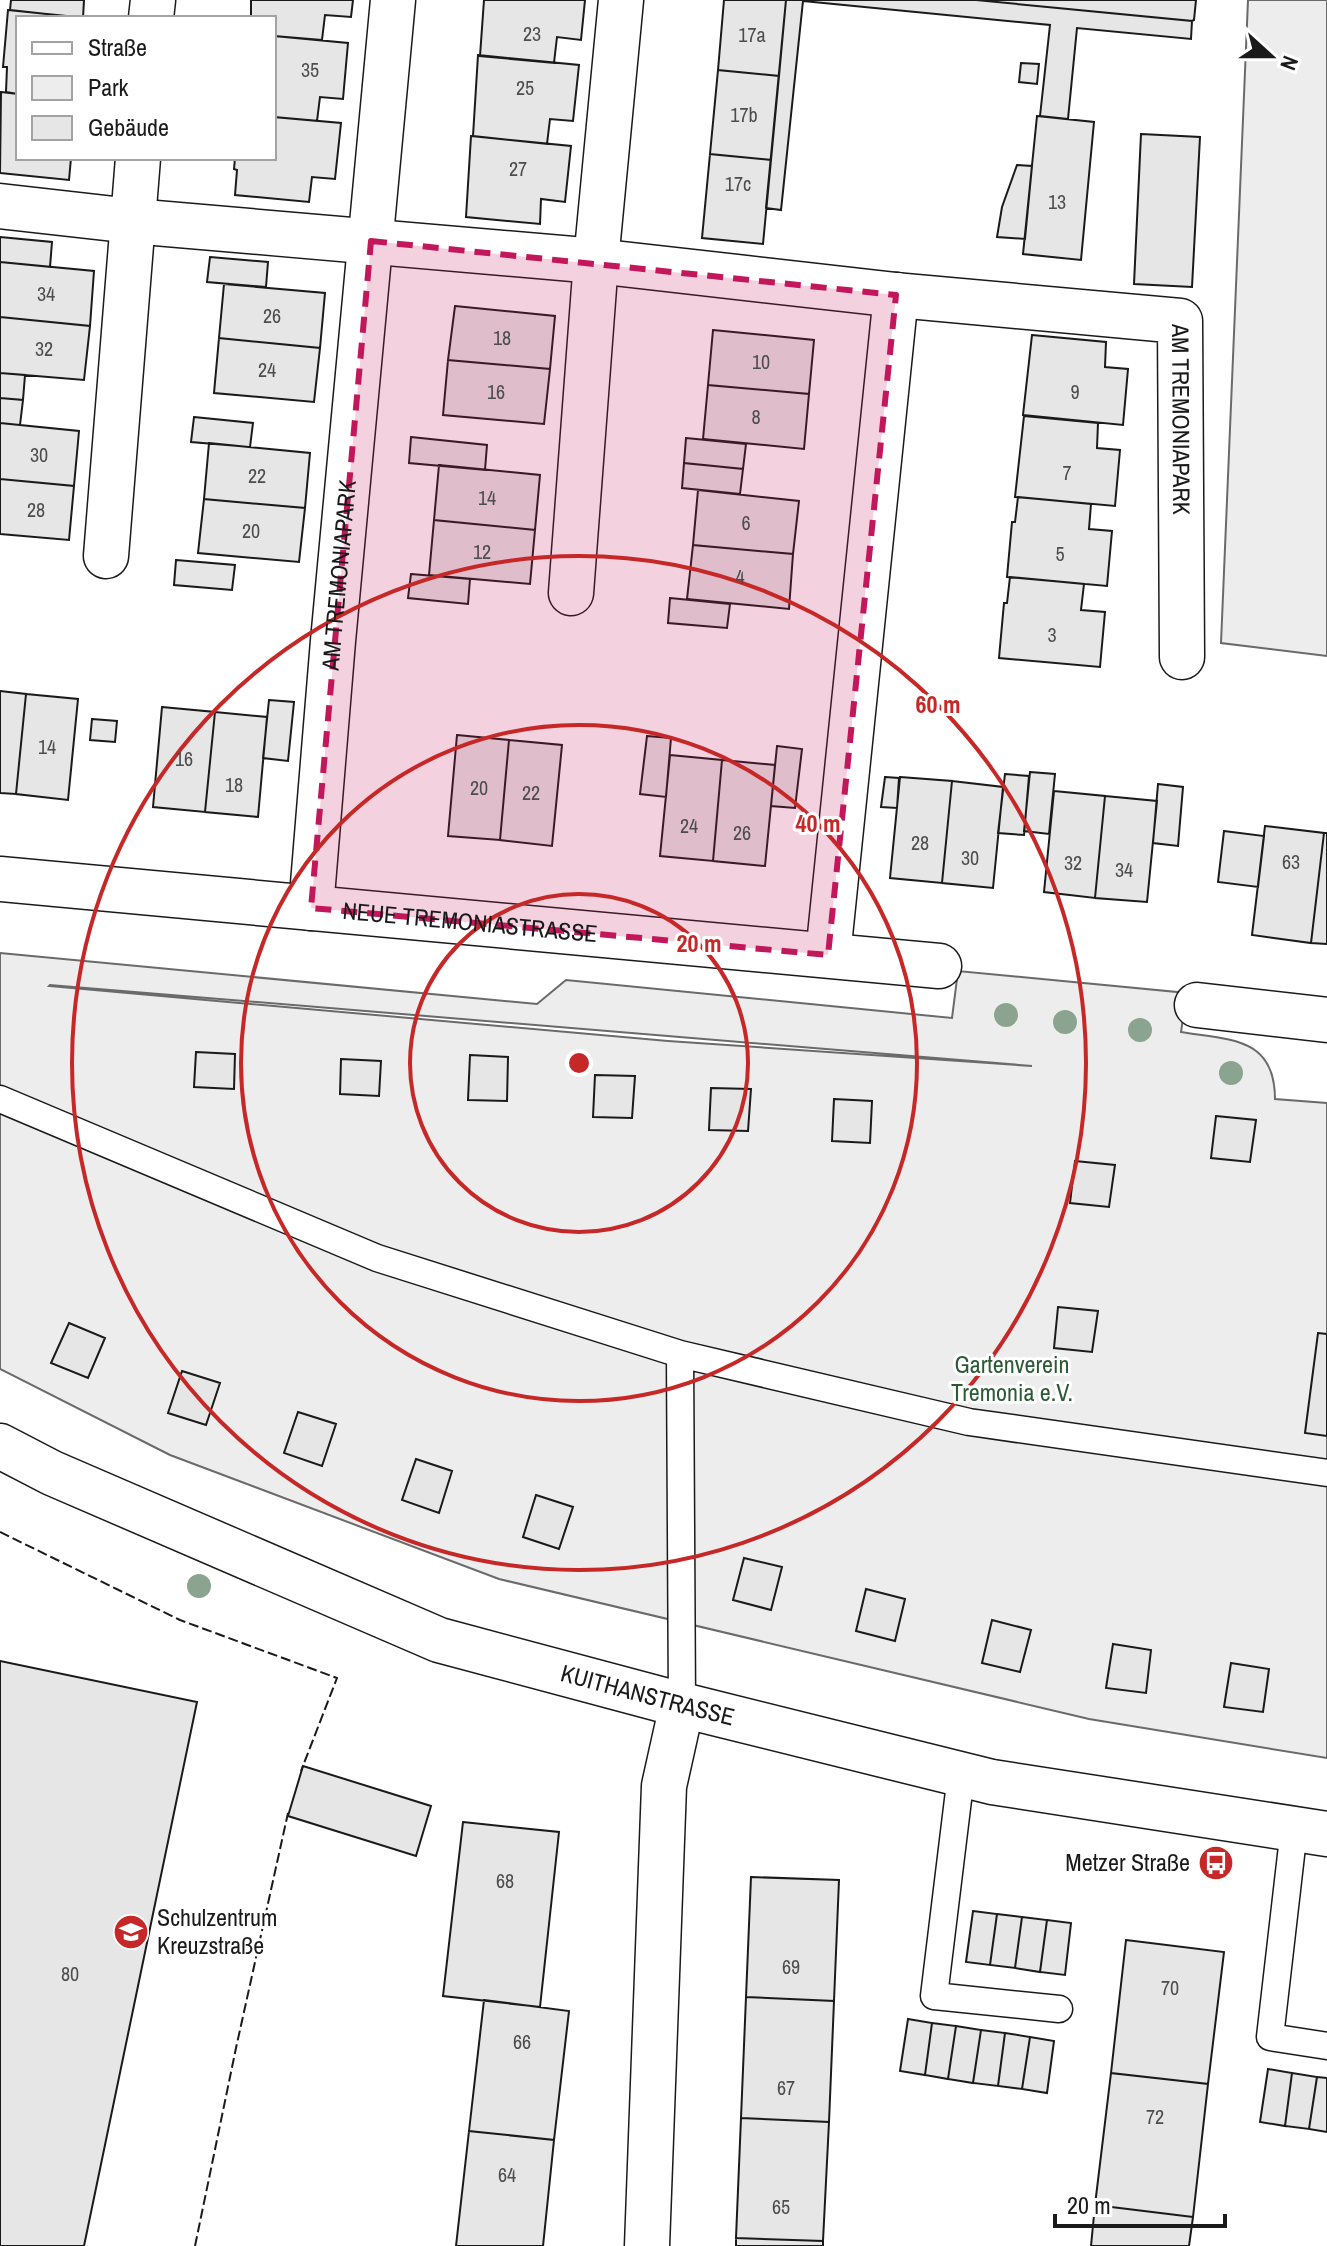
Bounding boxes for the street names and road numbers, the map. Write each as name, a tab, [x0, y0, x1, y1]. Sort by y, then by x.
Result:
street label: AM TREMONIAPARK	[1165, 323, 1198, 515]
street label: AM TREMONIAPARK	[314, 479, 363, 672]
street label: NEUE TREMONIASTRASSE	[341, 894, 599, 949]
street label: KUITHANSTRASSE	[558, 1656, 738, 1732]

